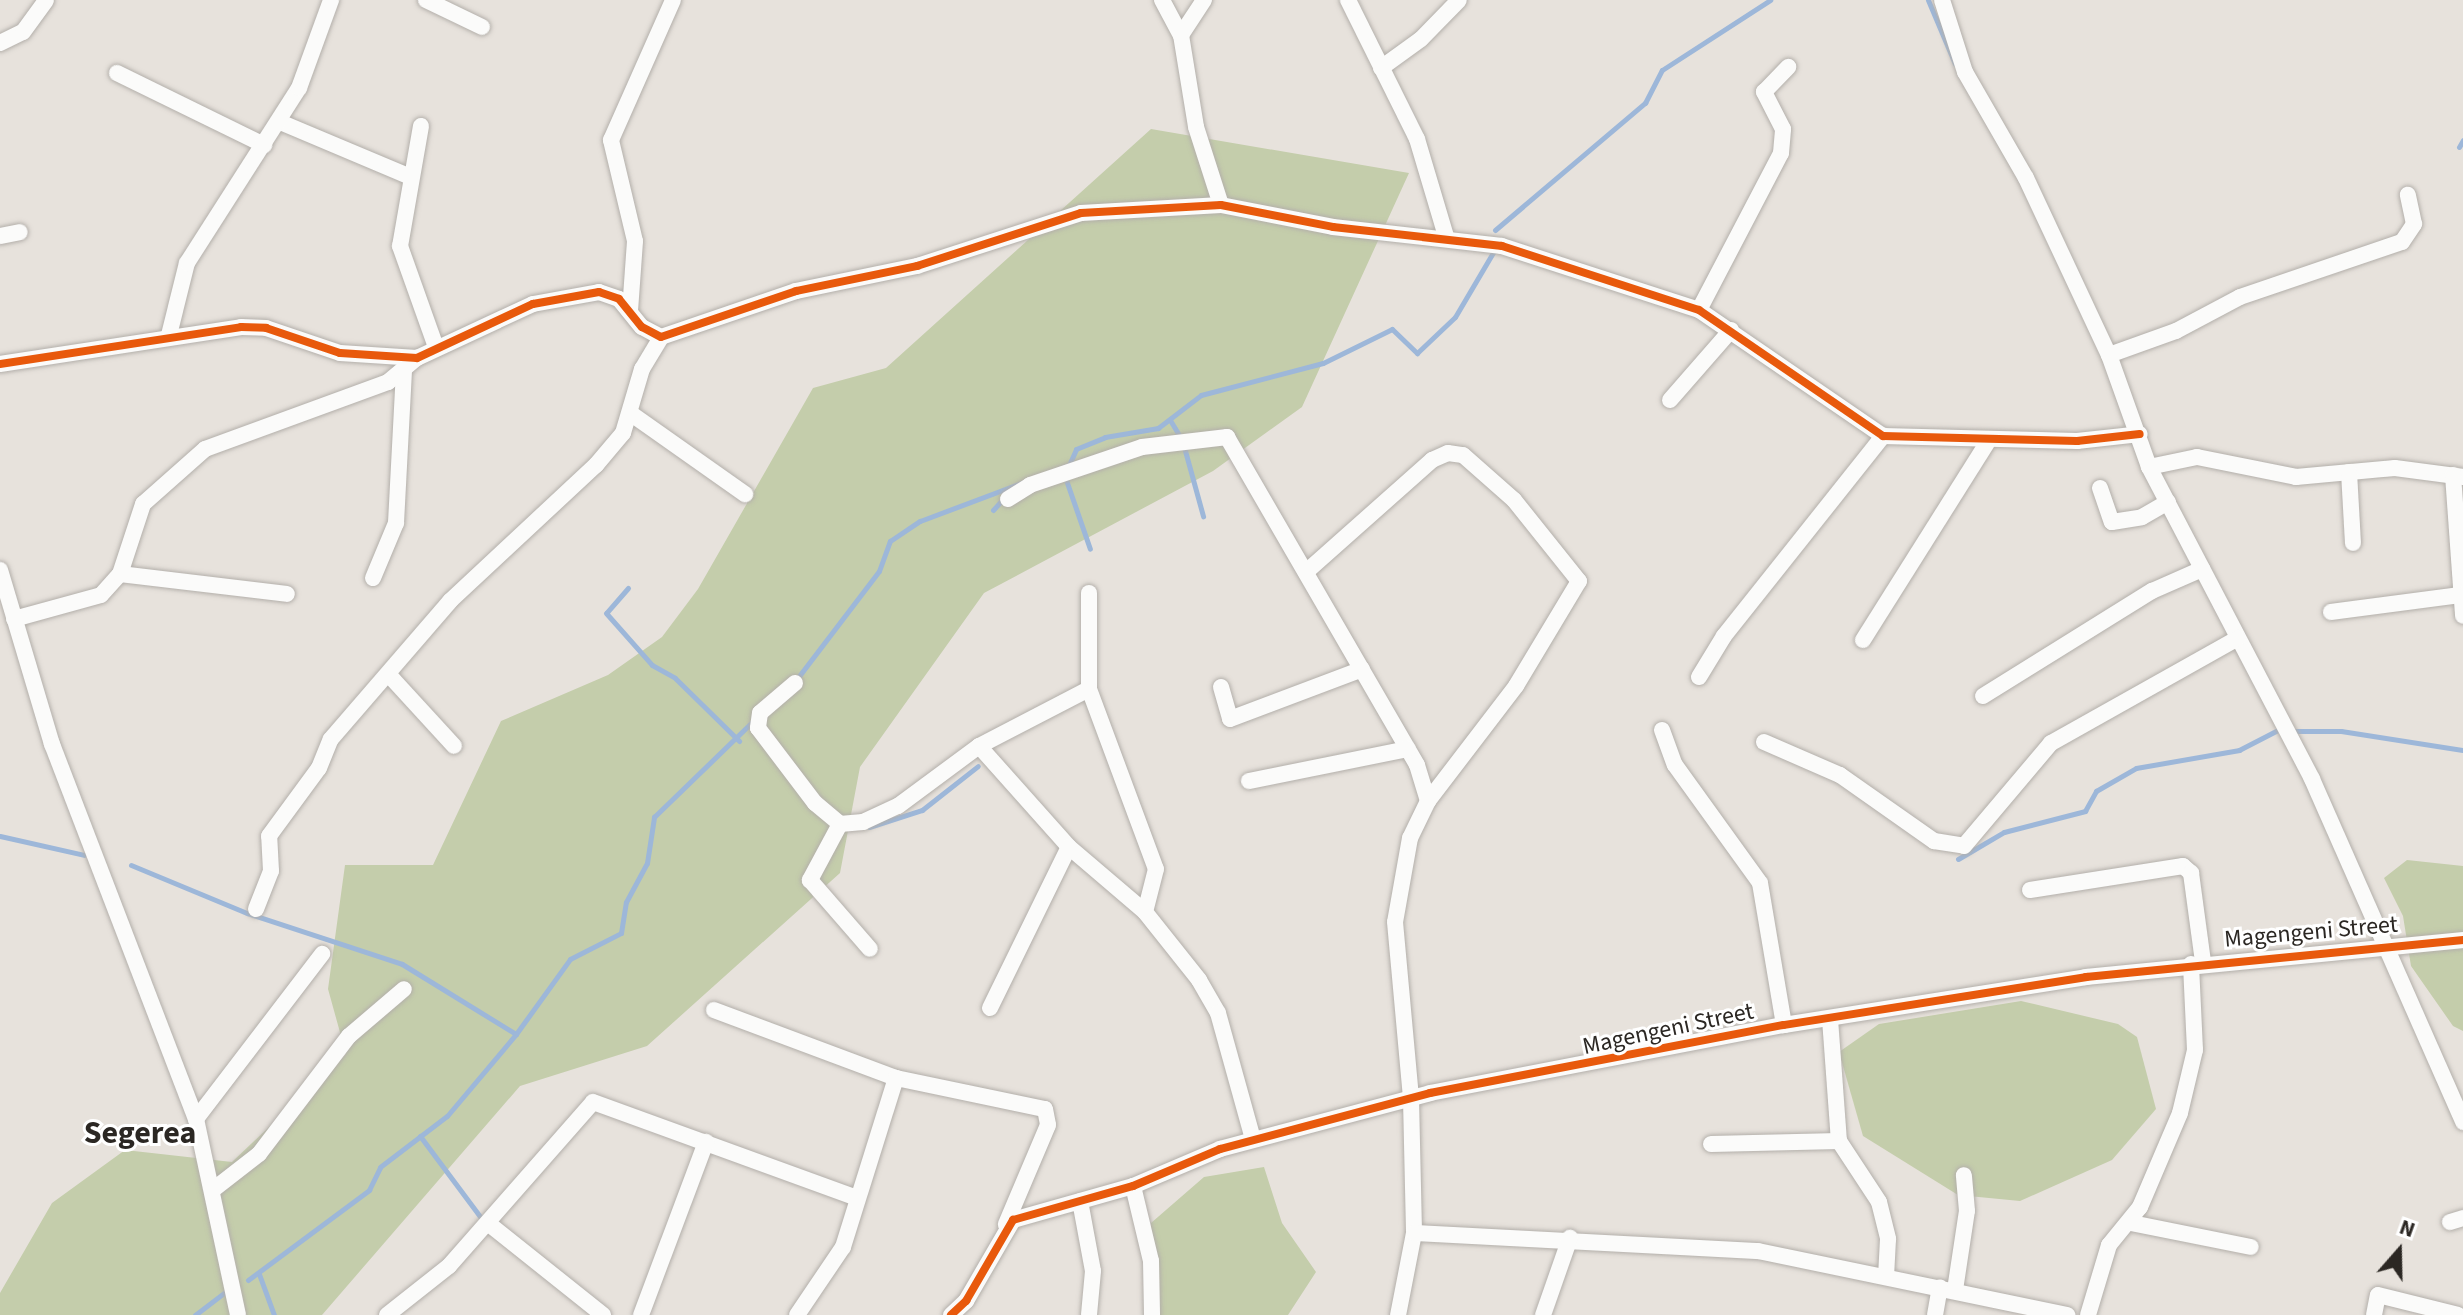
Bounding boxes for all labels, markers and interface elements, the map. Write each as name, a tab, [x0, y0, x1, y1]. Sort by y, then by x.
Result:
street label: Magengeni Street	[2223, 910, 2399, 954]
street label: Magengeni Street	[1580, 997, 1756, 1061]
district label: Segerea	[84, 1114, 196, 1152]
north arrow	[2359, 1211, 2439, 1291]
text: N	[2395, 1211, 2420, 1246]

